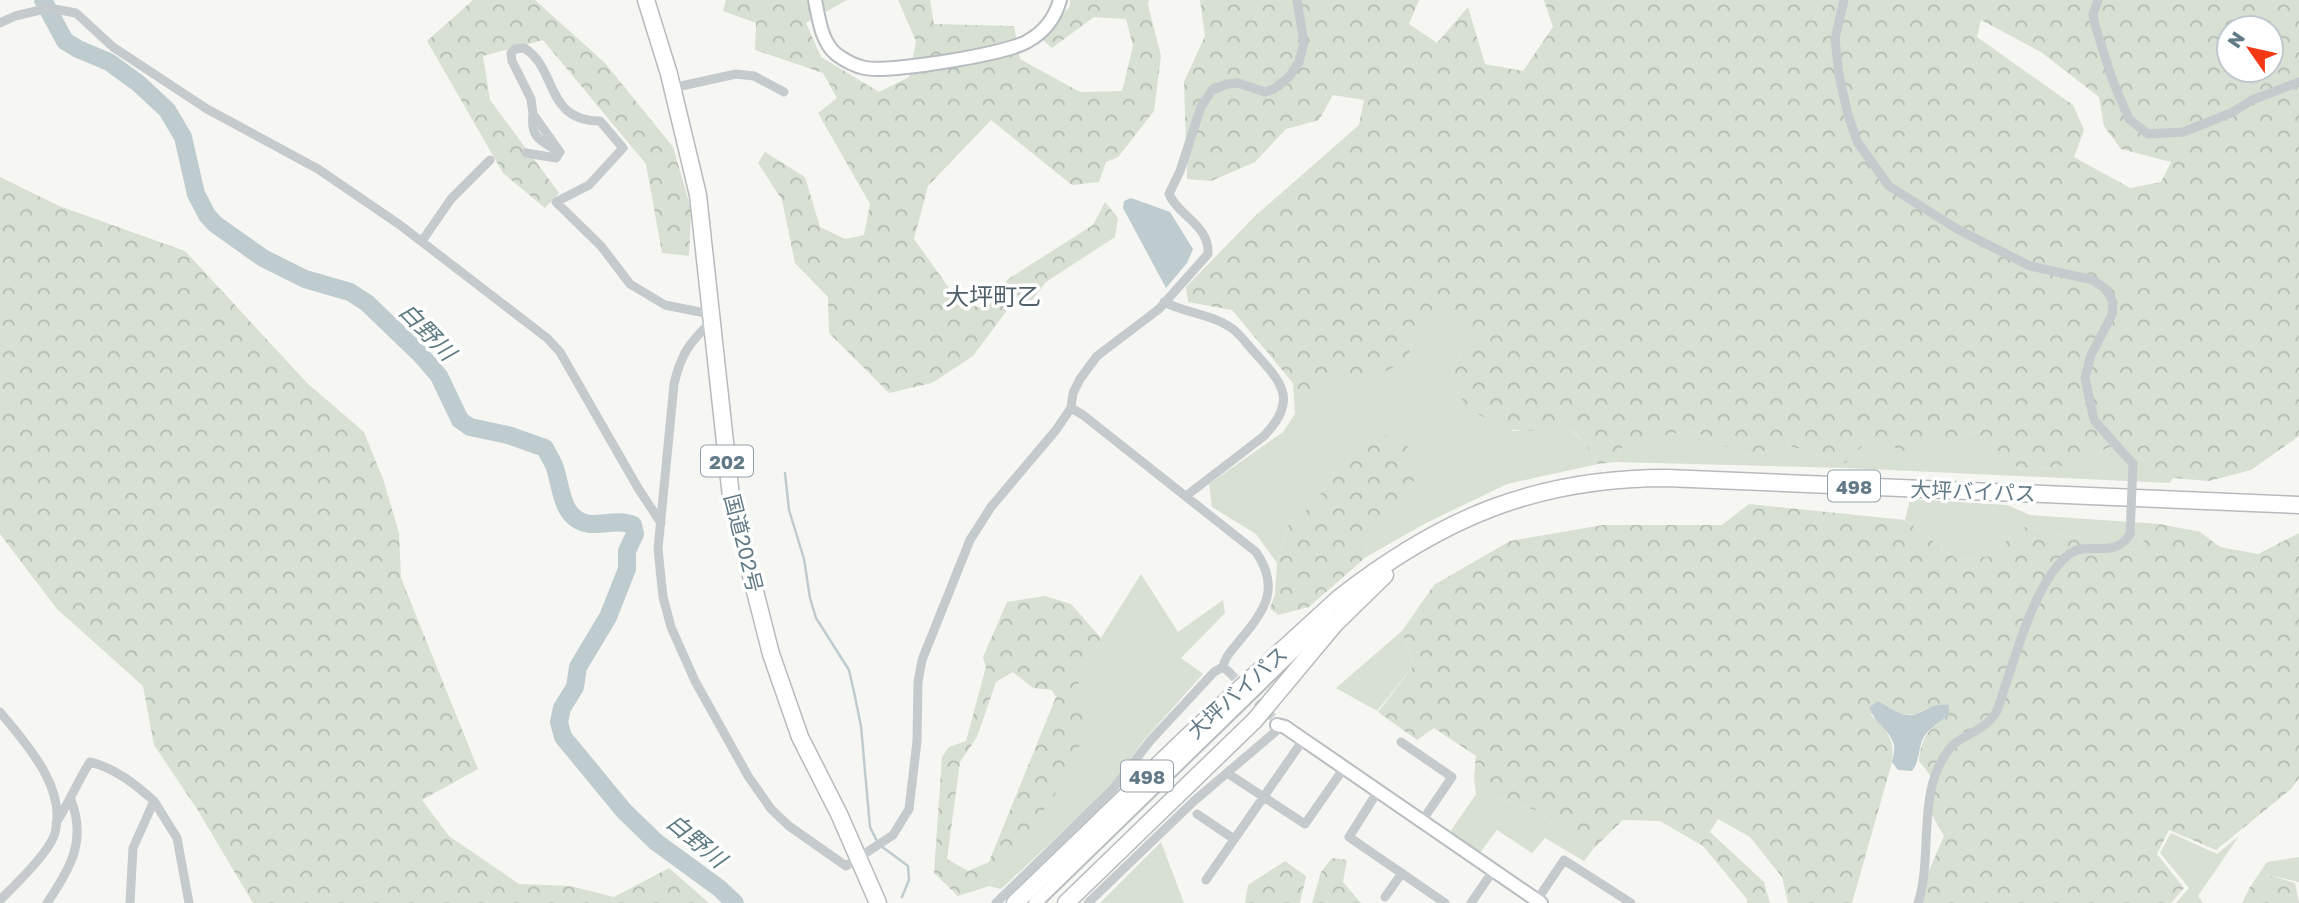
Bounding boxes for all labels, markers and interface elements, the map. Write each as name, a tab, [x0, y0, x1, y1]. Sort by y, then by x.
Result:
north arrow	[2215, 14, 2285, 84]
text: N	[2222, 27, 2249, 52]
district label: 大坪町乙	[945, 281, 1041, 310]
water label: 白野川	[394, 296, 464, 368]
road number: 202	[701, 446, 753, 476]
road number: 498	[1828, 471, 1880, 502]
street label: 大坪バイパス	[1910, 476, 2036, 506]
street label: 国道202号	[719, 491, 769, 595]
street label: 大坪バイパス	[1182, 640, 1292, 744]
road number: 498	[1121, 761, 1173, 792]
water label: 白野川	[662, 807, 735, 875]

